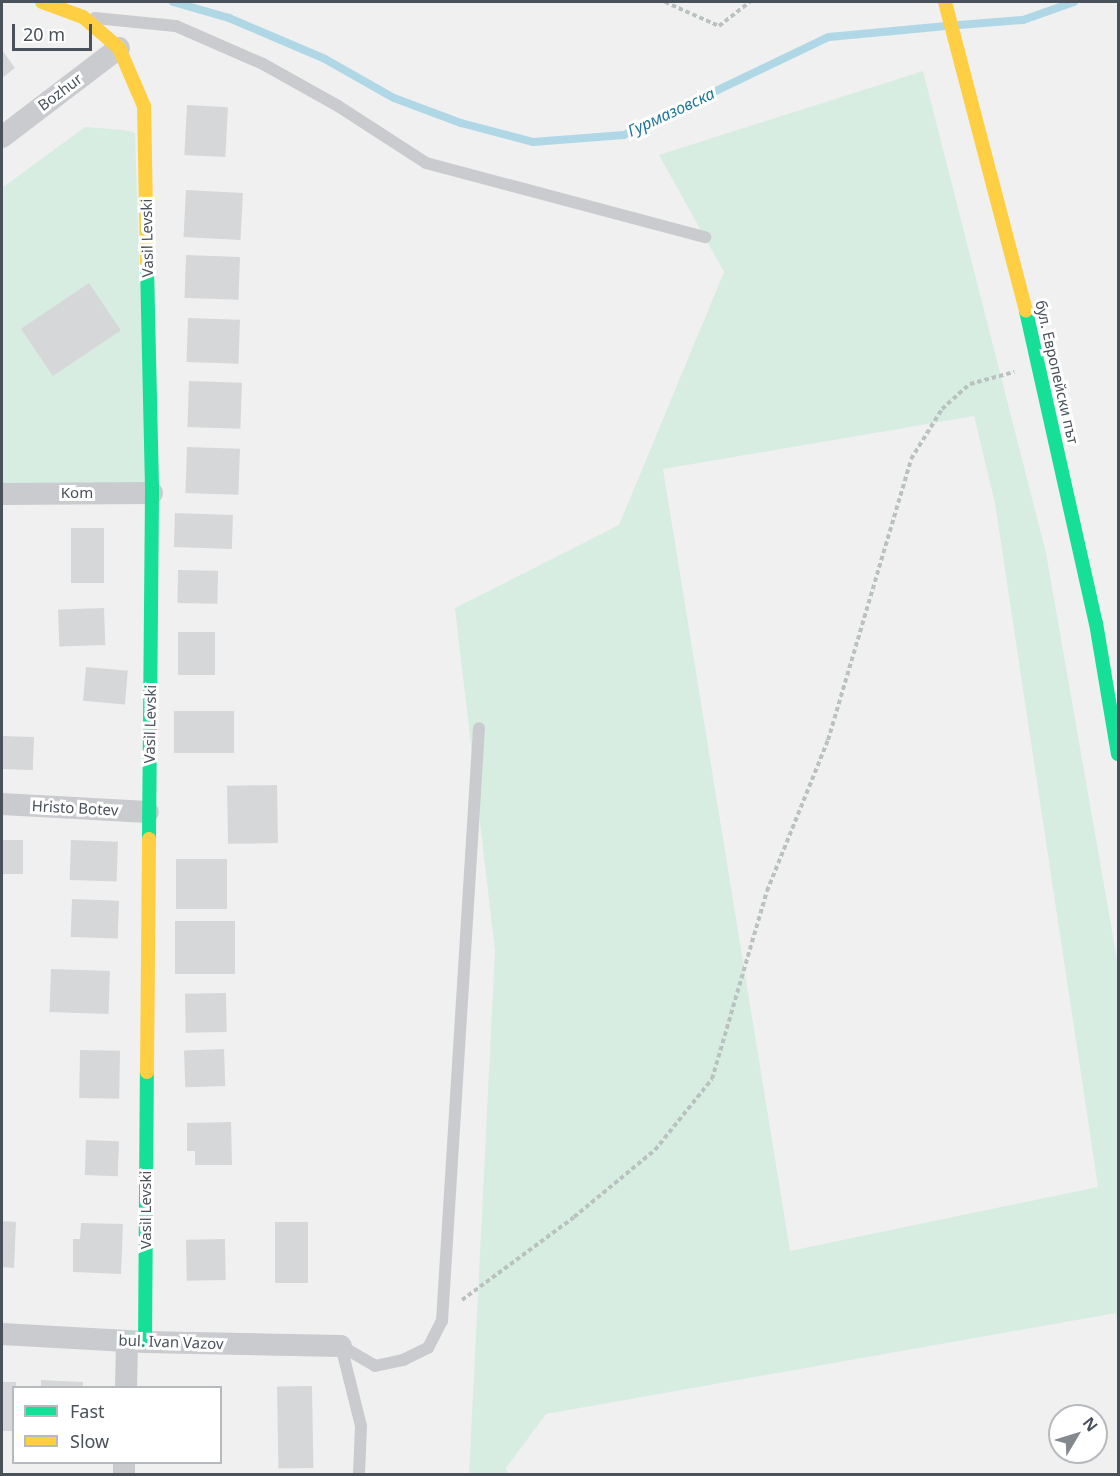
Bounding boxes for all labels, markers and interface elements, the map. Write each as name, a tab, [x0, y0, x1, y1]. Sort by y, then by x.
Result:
scale bar	[15, 12, 94, 50]
text: 20 m	[23, 22, 65, 46]
street label: Bozhur	[34, 70, 86, 114]
water label: Гурмазовска	[624, 83, 718, 141]
street label: Vasil Levski	[137, 199, 157, 277]
street label: бул. Европейски път	[1032, 299, 1082, 445]
street label: Kom	[61, 484, 93, 502]
street label: Vasil Levski	[140, 685, 160, 763]
street label: Hristo Botev	[31, 797, 119, 819]
street label: Vasil Levski	[137, 1171, 155, 1249]
street label: bul. Ivan Vazov	[118, 1331, 224, 1353]
legend	[12, 1386, 222, 1464]
text: Fast	[70, 1399, 105, 1423]
north arrow	[1048, 1404, 1108, 1464]
text: N	[1078, 1412, 1103, 1436]
text: Slow	[70, 1429, 109, 1453]

